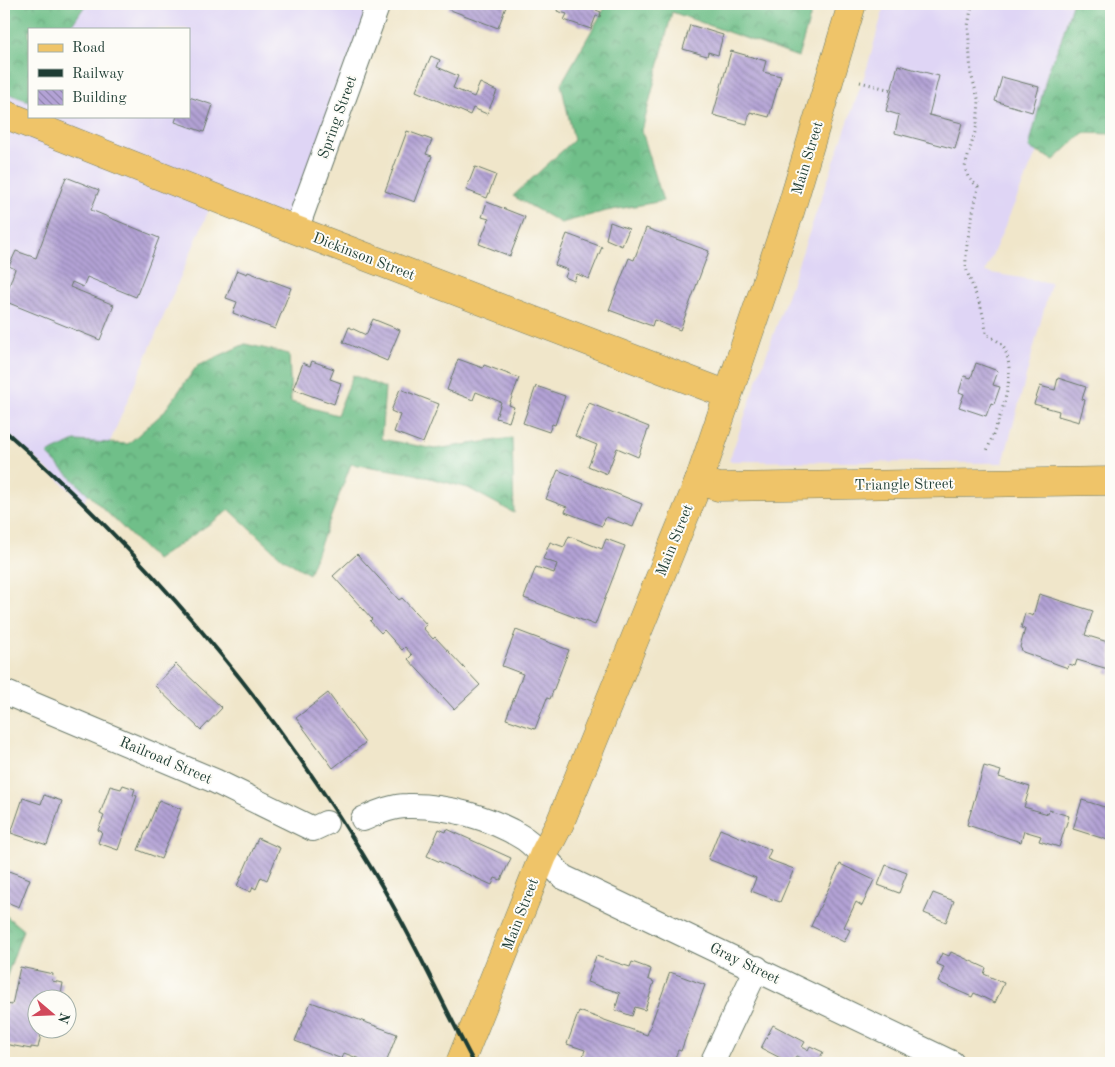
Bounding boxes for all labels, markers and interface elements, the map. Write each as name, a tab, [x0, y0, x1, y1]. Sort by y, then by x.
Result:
legend	[28, 28, 190, 118]
text: Road	[72, 41, 106, 56]
text: Railway	[72, 67, 125, 82]
street label: Spring Street	[316, 74, 360, 161]
text: Building	[72, 91, 127, 106]
street label: Main Street	[790, 120, 827, 197]
street label: Dickinson Street	[310, 231, 417, 284]
street label: Triangle Street	[854, 477, 954, 494]
street label: Main Street	[654, 502, 697, 579]
street label: Railroad Street	[117, 735, 214, 788]
street label: Main Street	[501, 876, 542, 953]
street label: Gray Street	[707, 941, 782, 988]
north arrow	[28, 990, 78, 1040]
text: N	[55, 1011, 72, 1026]

